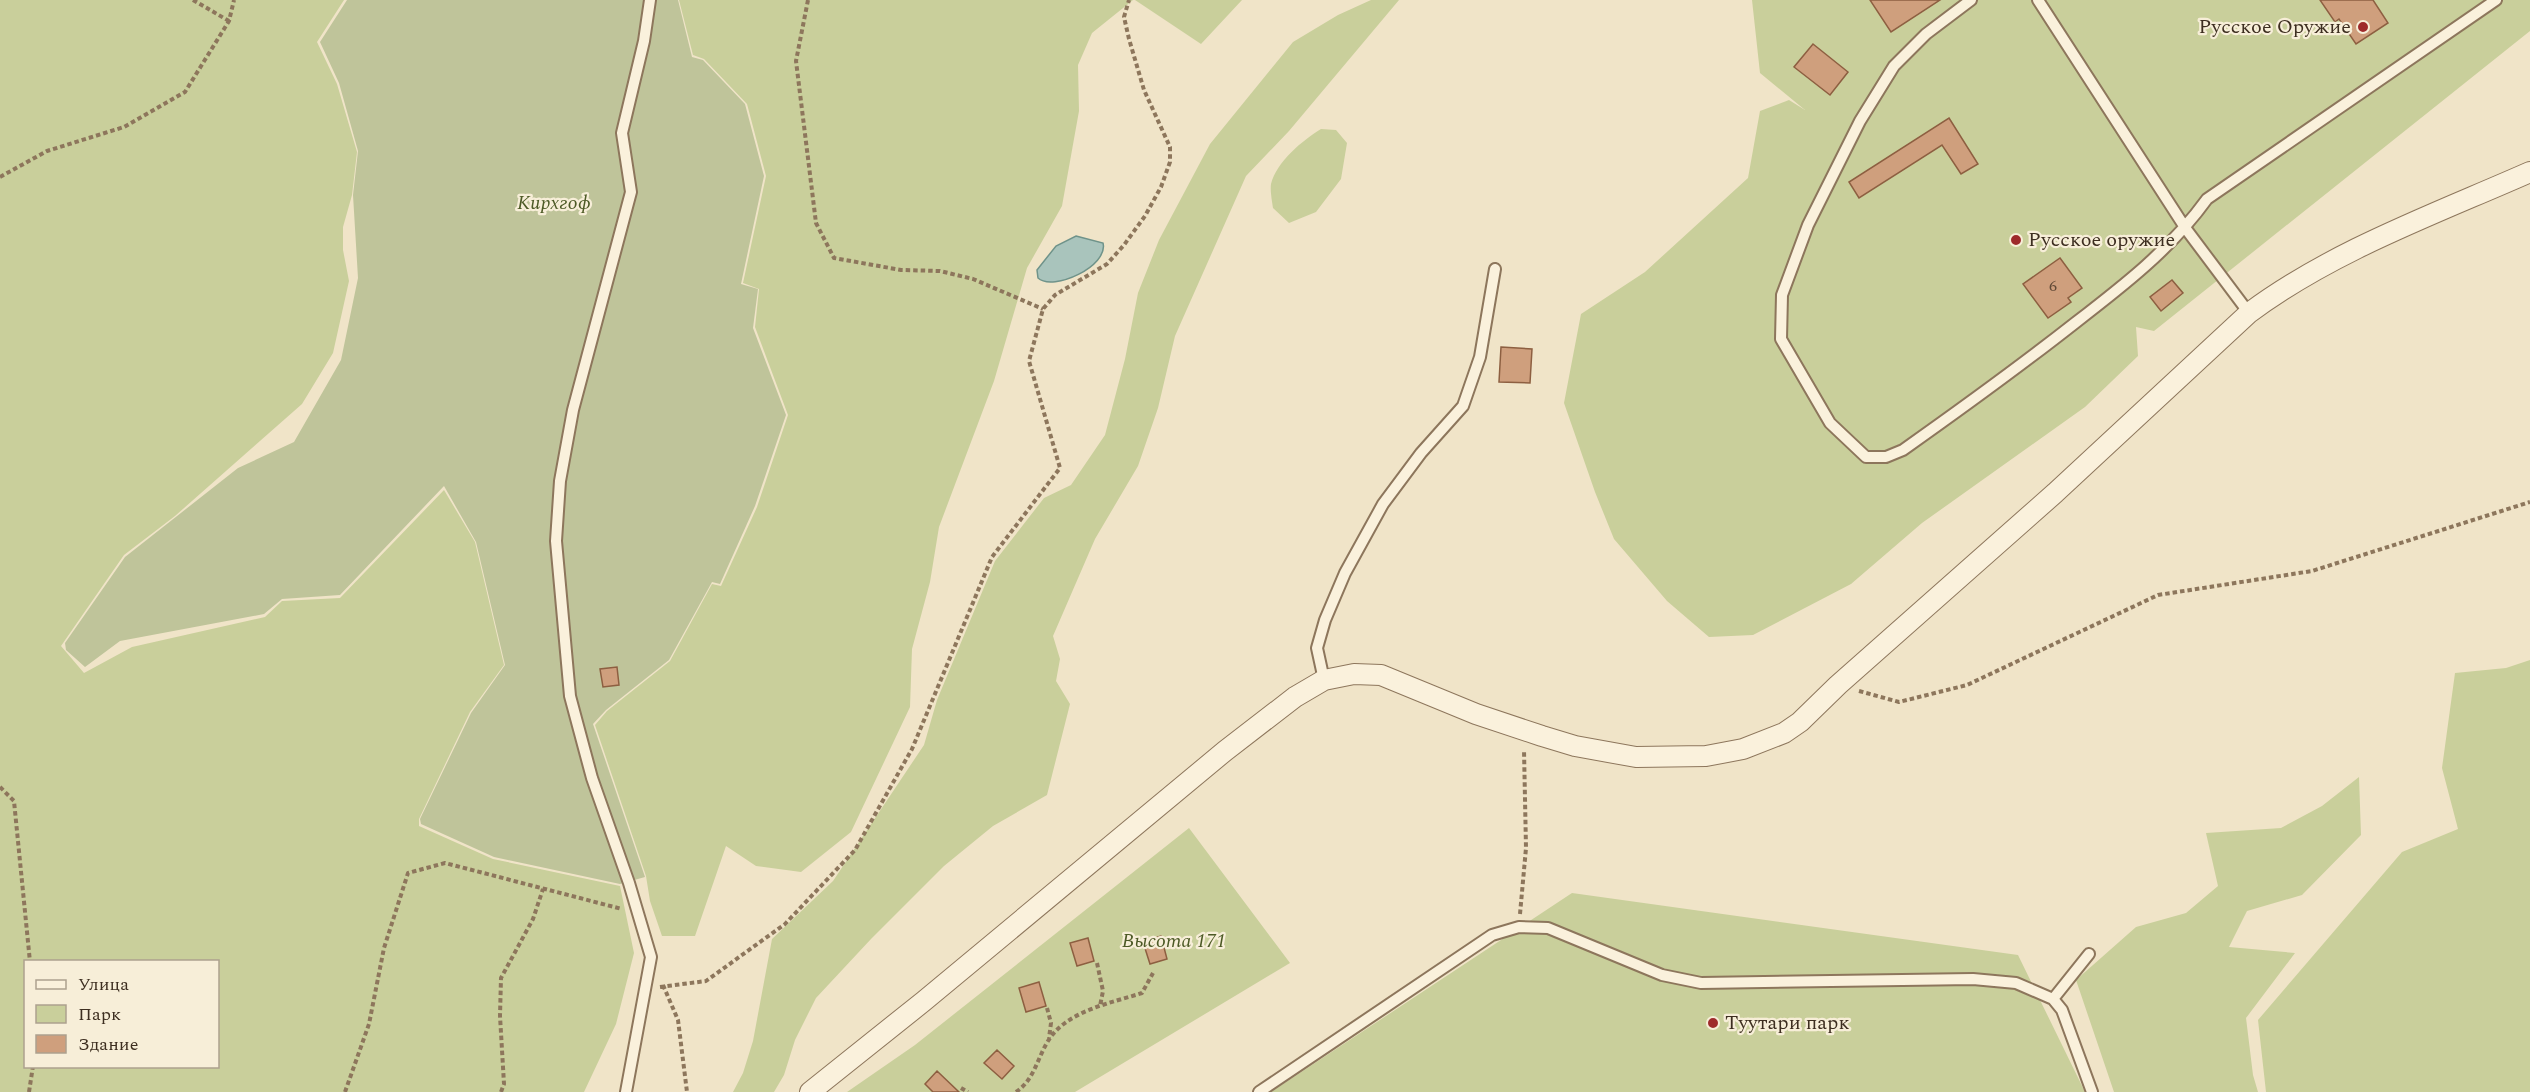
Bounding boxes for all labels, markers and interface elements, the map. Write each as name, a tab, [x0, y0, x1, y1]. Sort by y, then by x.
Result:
place label: Русское Оружие	[2198, 12, 2351, 42]
marker: Русское Оружие	[2356, 20, 2370, 34]
park label: Кирхгоф	[517, 188, 591, 218]
place label: Русское оружие	[2028, 225, 2175, 255]
marker: Русское оружие	[2009, 233, 2023, 247]
house number: 6	[2049, 274, 2057, 298]
park label: Высота 171	[1122, 926, 1226, 956]
legend	[24, 960, 219, 1068]
text: Улица	[78, 971, 129, 998]
text: Парк	[78, 1001, 121, 1028]
place label: Туутари парк	[1725, 1008, 1850, 1038]
marker: Туутари парк	[1706, 1016, 1720, 1030]
text: Здание	[78, 1031, 138, 1058]

